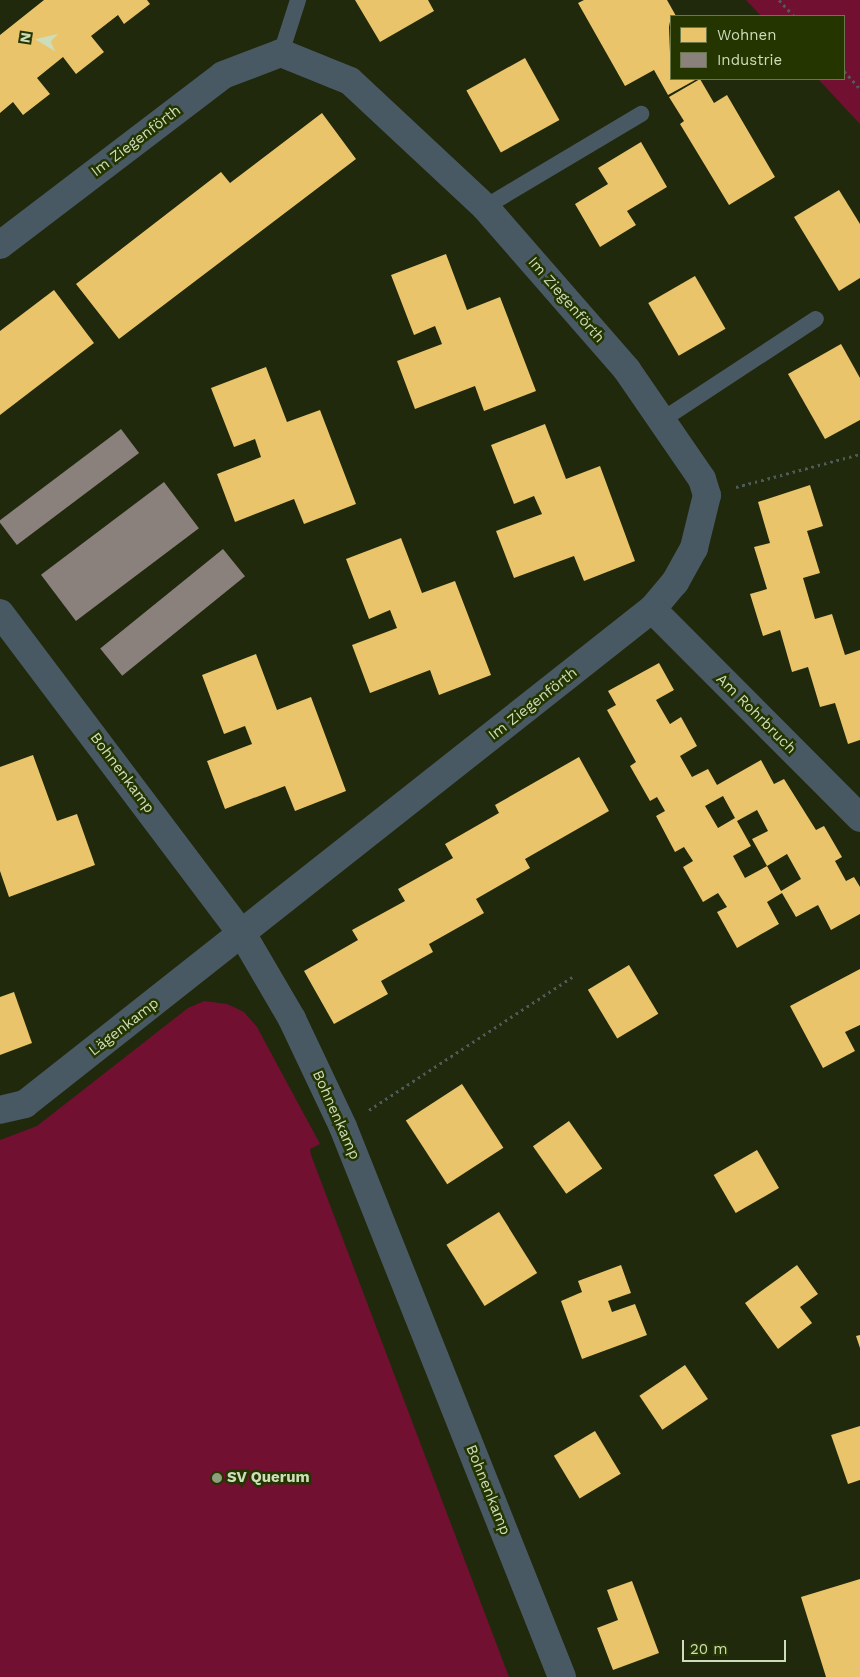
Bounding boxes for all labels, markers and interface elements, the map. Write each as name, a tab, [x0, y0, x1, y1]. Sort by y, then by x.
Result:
north arrow	[15, 15, 65, 65]
legend	[670, 15, 845, 80]
text: Wohnen	[717, 26, 776, 44]
text: N	[16, 31, 34, 44]
text: Industrie	[717, 51, 782, 69]
street label: Im Ziegenförth	[88, 101, 184, 181]
street label: Im Ziegenförth	[524, 253, 608, 347]
street label: Im Ziegenförth	[485, 664, 581, 744]
street label: Am Rohrbruch	[712, 670, 800, 758]
street label: Bohnenkamp	[86, 729, 158, 817]
street label: Lägenkamp	[85, 994, 163, 1060]
street label: Bohnenkamp	[308, 1068, 364, 1162]
street label: Bohnenkamp	[462, 1442, 514, 1538]
place label: SV Querum	[227, 1469, 310, 1487]
marker: SV Querum	[211, 1472, 223, 1484]
scale bar	[685, 1630, 789, 1662]
text: 20 m	[690, 1640, 728, 1658]

